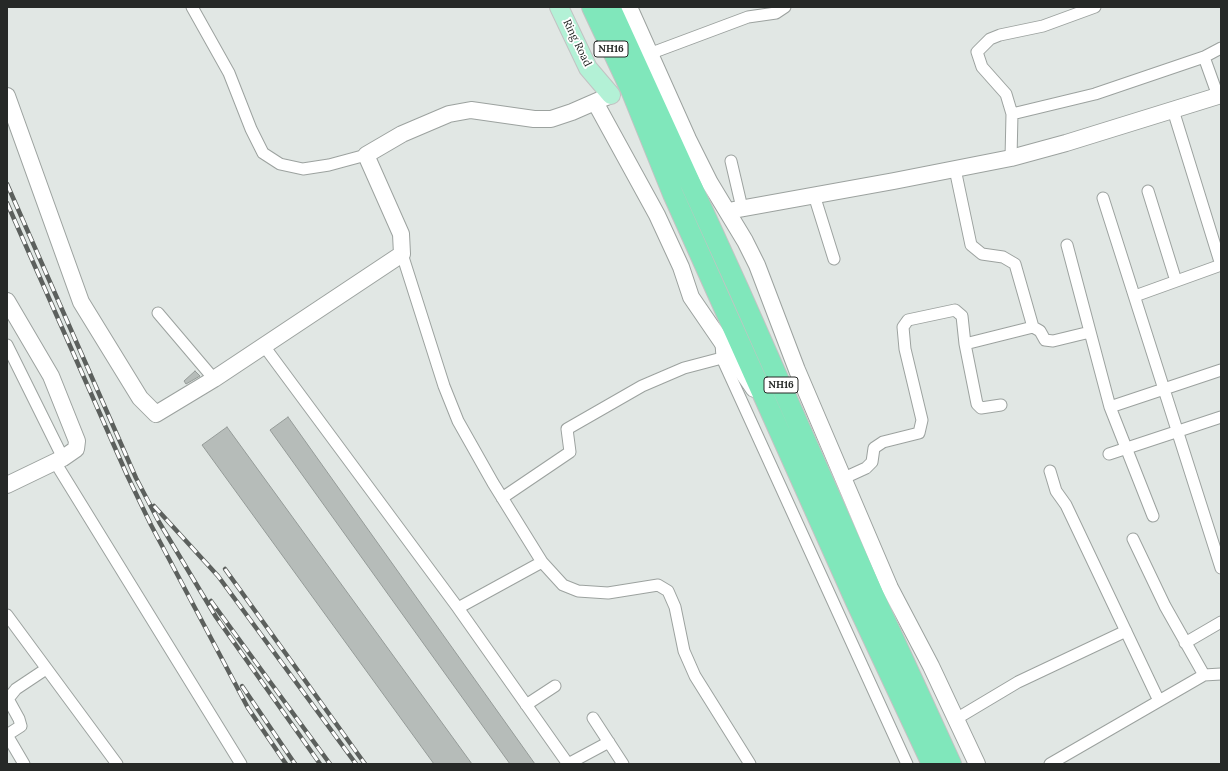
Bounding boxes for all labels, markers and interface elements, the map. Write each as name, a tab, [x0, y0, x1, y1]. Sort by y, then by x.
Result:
street label: Ring Road	[560, 17, 594, 69]
road number: NH16	[594, 41, 628, 57]
road number: NH16	[764, 377, 798, 393]

